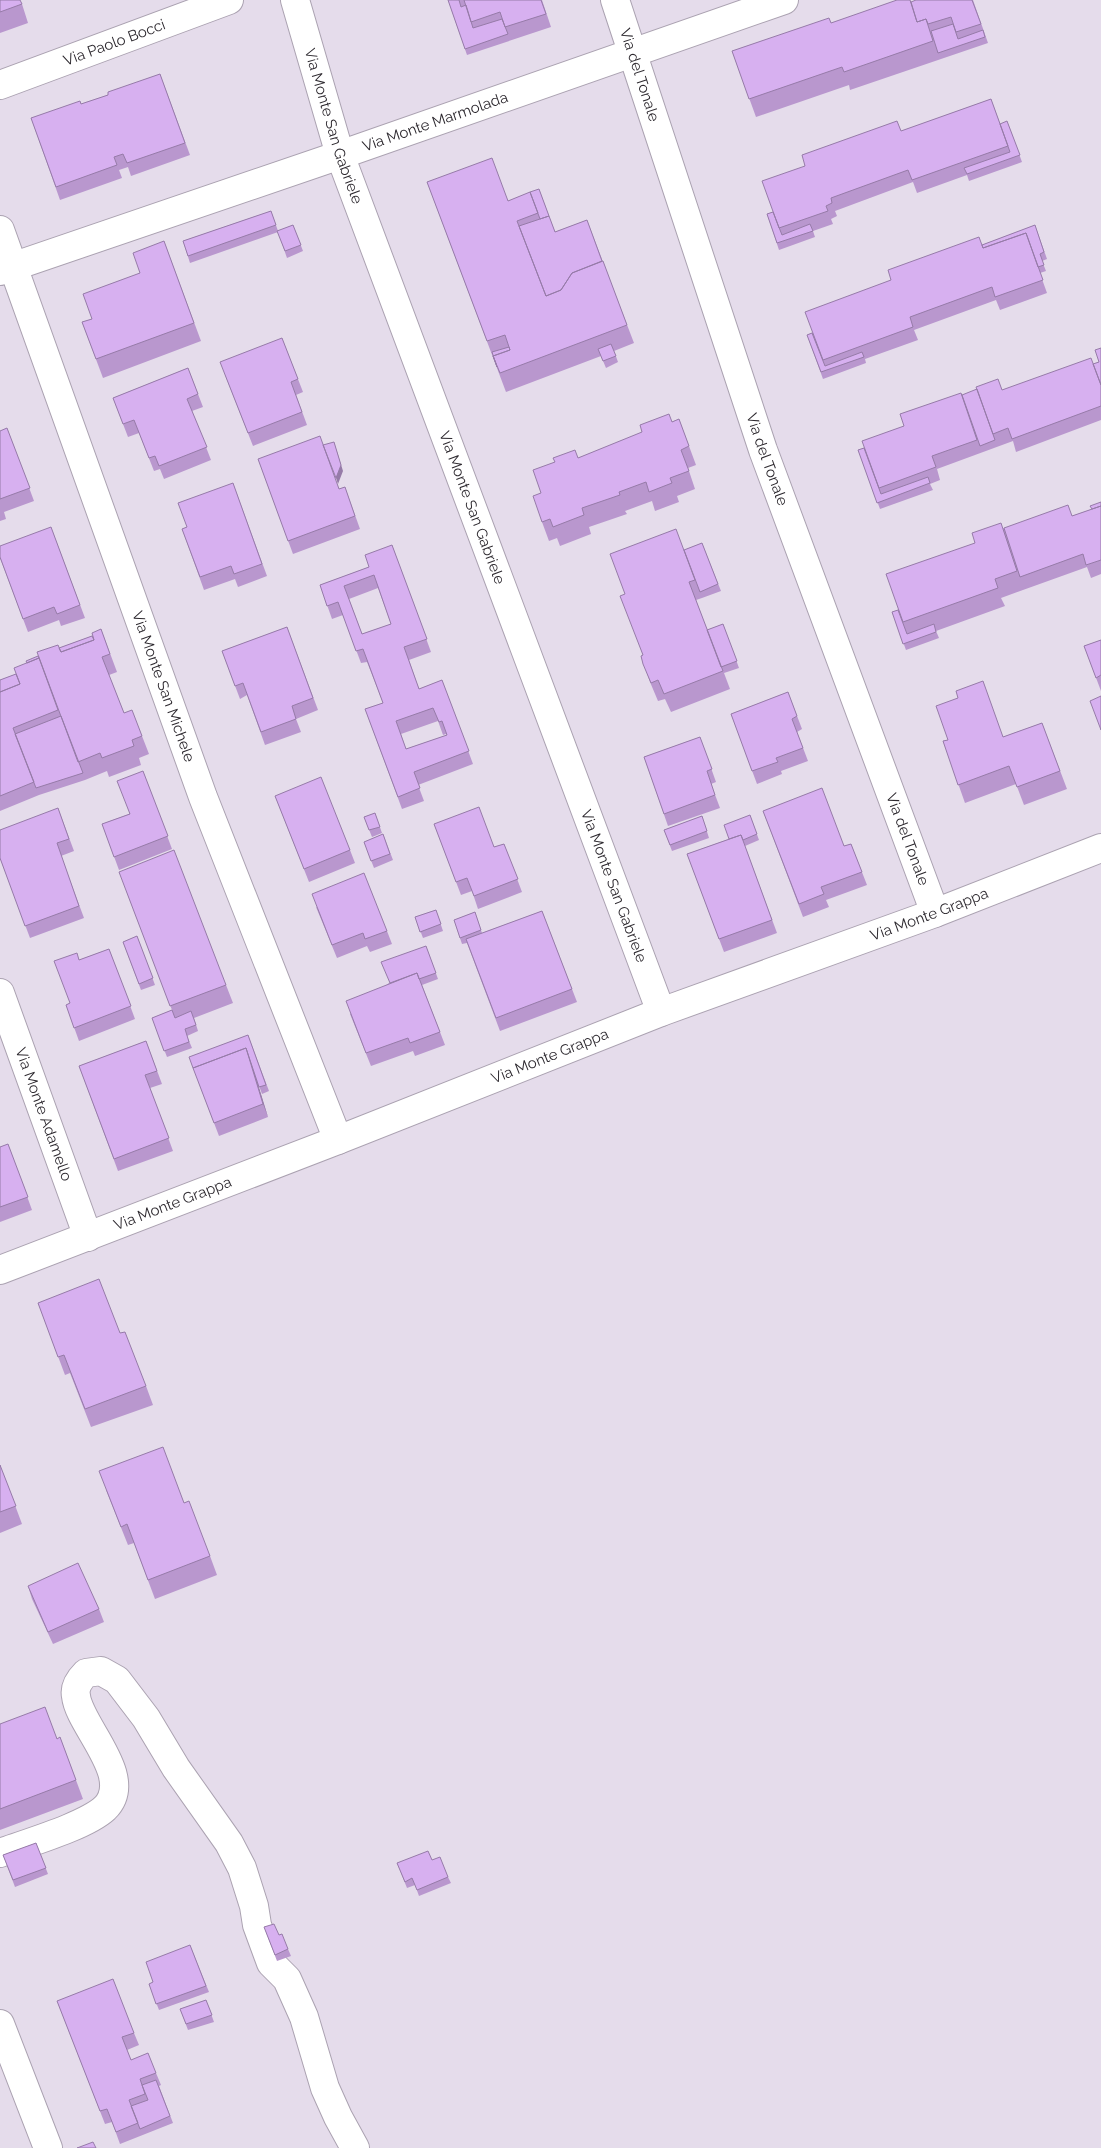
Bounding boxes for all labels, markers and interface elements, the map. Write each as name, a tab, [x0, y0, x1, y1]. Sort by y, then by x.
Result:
street label: Via Paolo Bocci	[61, 15, 168, 70]
street label: Via del Tonale	[616, 26, 663, 124]
street label: Via Monte San Gabriele	[301, 46, 367, 207]
street label: Via Monte Marmolada	[360, 88, 510, 155]
street label: Via del Tonale	[743, 411, 792, 508]
street label: Via Monte San Gabriele	[435, 429, 509, 587]
street label: Via Monte San Michele	[128, 609, 199, 765]
street label: Via del Tonale	[882, 791, 933, 888]
street label: Via Monte San Gabriele	[577, 807, 651, 965]
street label: Via Monte Grappa	[868, 884, 991, 945]
street label: Via Monte Grappa	[489, 1025, 611, 1087]
street label: Via Monte Adamello	[11, 1045, 76, 1184]
street label: Via Monte Grappa	[111, 1173, 234, 1234]

